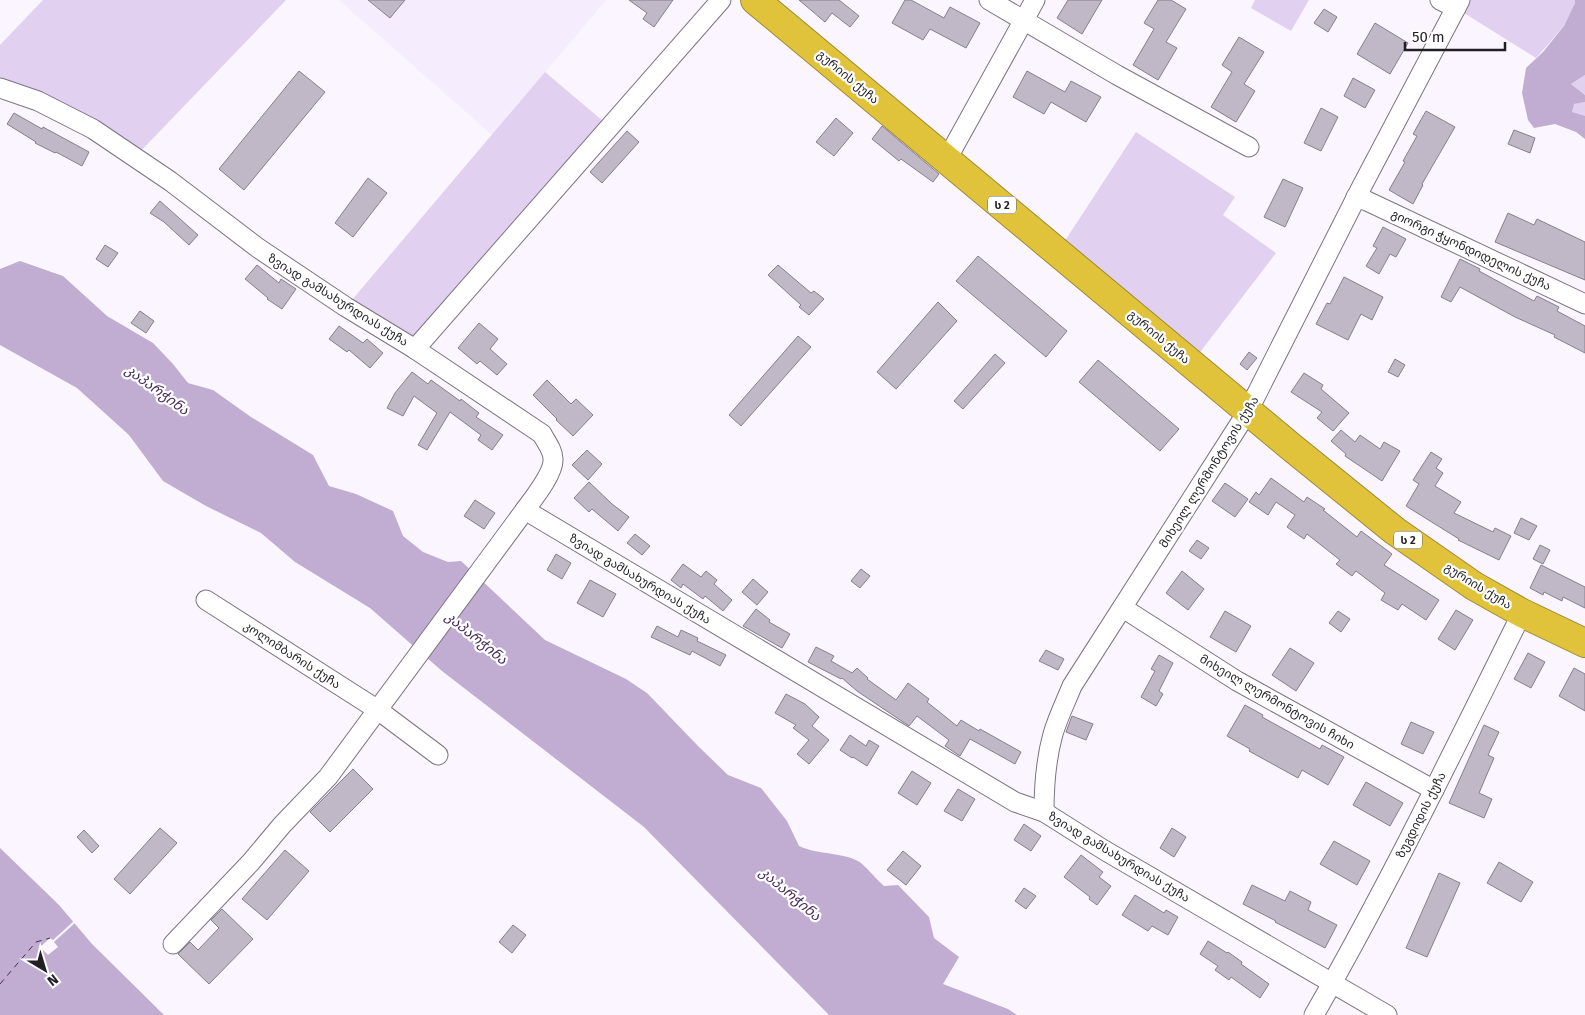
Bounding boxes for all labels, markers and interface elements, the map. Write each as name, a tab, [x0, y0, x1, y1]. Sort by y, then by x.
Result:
scale bar	[1405, 20, 1505, 52]
text: 50 m	[1412, 28, 1445, 46]
street label: გურიის ქუჩა	[814, 47, 882, 107]
road number: ს 2	[988, 196, 1016, 214]
street label: გიორგი ჭყონდიდელის ქუჩა	[1389, 207, 1553, 294]
street label: ზვიად გამსახურდიას ქუჩა	[265, 251, 411, 350]
street label: გურიის ქუჩა	[1125, 307, 1193, 367]
water label: კაპარჭინა	[122, 361, 192, 419]
street label: მიხეილ ლერმონტოვის ქუჩა	[1156, 394, 1262, 551]
street label: ზვიად გამსახურდიას ქუჩა	[566, 531, 713, 628]
road number: ს 2	[1394, 532, 1422, 548]
street label: გურიის ქუჩა	[1442, 560, 1514, 612]
water label: კაპარჭინა	[442, 608, 511, 668]
street label: კოლიმბარის ქუჩა	[240, 618, 343, 692]
street label: მიხეილ ლერმონტოვის ჩიხი	[1197, 652, 1357, 753]
street label: ზუგდიდის ქუჩა	[1393, 770, 1450, 861]
street label: ზვიად გამსახურდიას ქუჩა	[1045, 809, 1192, 906]
water label: კაპარჭინა	[756, 863, 824, 925]
north arrow	[20, 945, 70, 995]
text: N	[44, 970, 62, 989]

